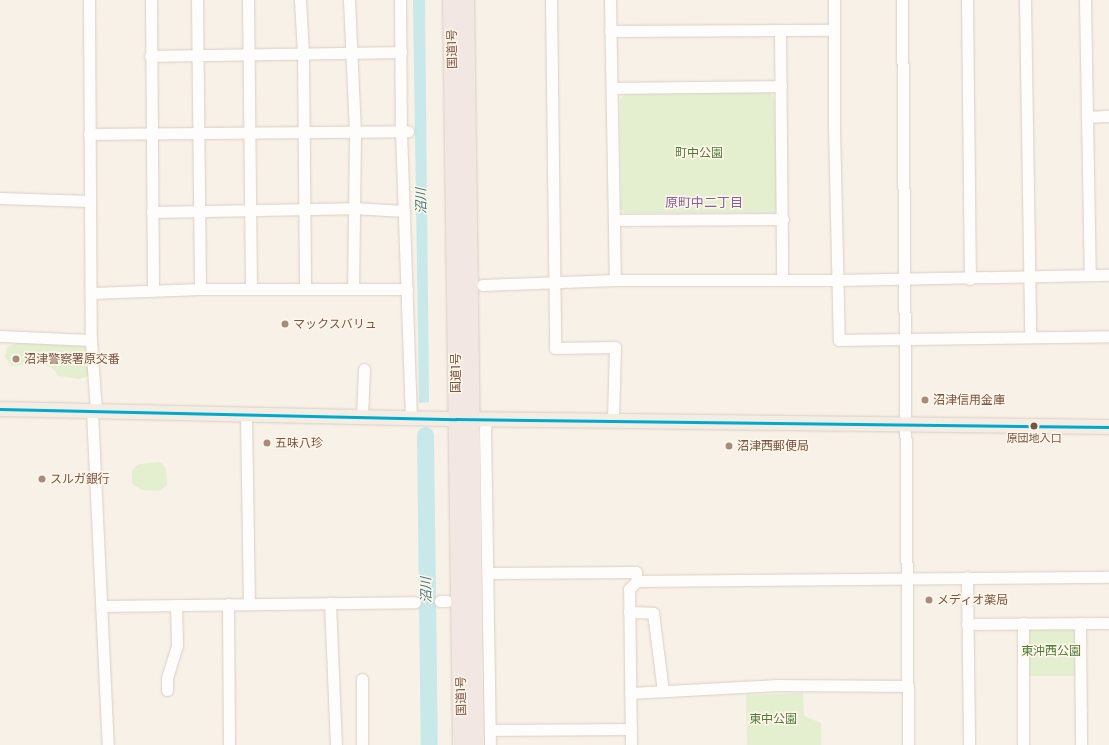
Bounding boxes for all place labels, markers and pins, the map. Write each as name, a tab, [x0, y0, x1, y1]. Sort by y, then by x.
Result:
place label: マックスバリュ	[293, 317, 377, 331]
marker: マックスバリュ	[280, 319, 290, 329]
place label: 沼津警察署原交番	[24, 352, 120, 366]
marker: 沼津警察署原交番	[11, 354, 21, 364]
place label: 沼津信用金庫	[933, 393, 1005, 407]
marker: 沼津信用金庫	[920, 395, 930, 405]
marker: 原団地入口	[1029, 421, 1039, 431]
place label: 原団地入口	[1007, 431, 1061, 445]
place label: 五味八珍	[275, 436, 323, 450]
marker: 五味八珍	[262, 438, 272, 448]
place label: 沼津西郵便局	[737, 439, 809, 453]
marker: 沼津西郵便局	[724, 441, 734, 451]
place label: スルガ銀行	[50, 472, 110, 486]
marker: スルガ銀行	[37, 474, 47, 484]
place label: メディオ薬局	[937, 593, 1009, 607]
marker: メディオ薬局	[924, 595, 934, 605]

